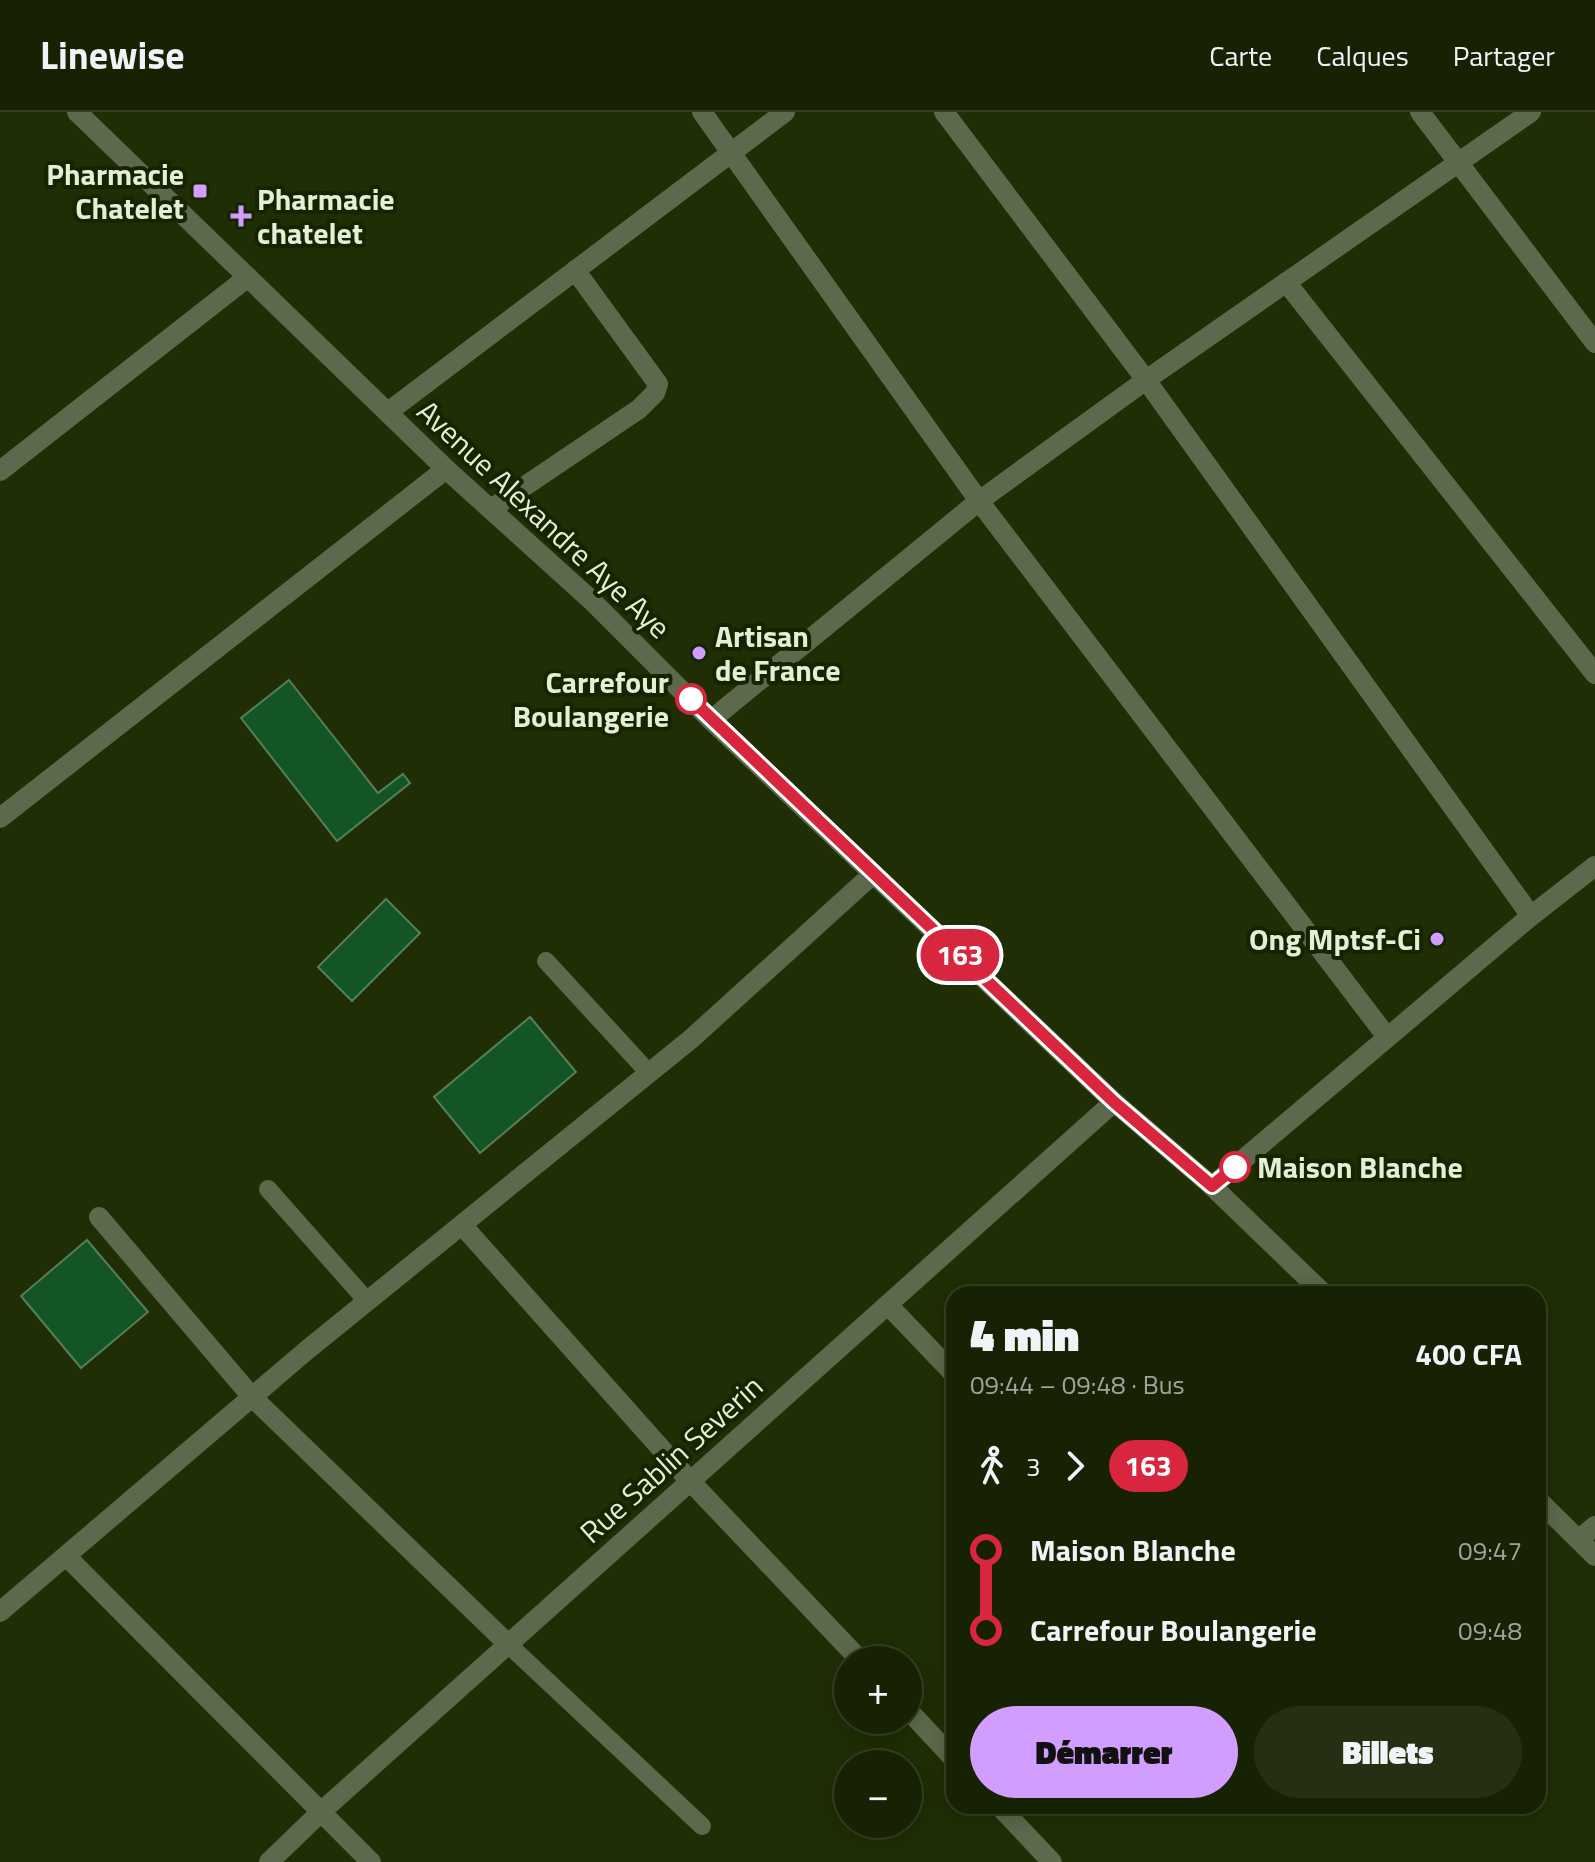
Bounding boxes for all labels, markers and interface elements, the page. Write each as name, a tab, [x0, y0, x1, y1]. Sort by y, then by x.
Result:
text: Linewise	[40, 26, 185, 84]
text: Carte	[1209, 34, 1272, 77]
text: Calques	[1316, 34, 1409, 77]
text: Partager	[1453, 34, 1555, 77]
place label: Pharmacie Chatelet	[46, 151, 184, 231]
place label: Pharmacie chatelet	[257, 176, 395, 256]
marker: Pharmacie Chatelet	[191, 182, 209, 200]
marker: Pharmacie chatelet	[232, 207, 250, 225]
street label: Avenue Alexandre Aye Aye	[407, 389, 681, 649]
place label: Artisan de France	[715, 613, 840, 693]
marker: Artisan de France	[690, 644, 708, 662]
place label: Carrefour Boulangerie	[513, 659, 669, 739]
marker: Carrefour Boulangerie	[676, 684, 706, 714]
place label: Ong Mptsf-Ci	[1249, 916, 1421, 962]
line badge: 163	[914, 929, 1006, 981]
marker: Ong Mptsf-Ci	[1428, 930, 1446, 948]
text: 163	[936, 933, 984, 976]
place label: Maison Blanche	[1257, 1144, 1463, 1190]
marker: Maison Blanche	[1220, 1152, 1250, 1182]
text: 4 min	[970, 1301, 1079, 1368]
text: 400 CFA	[1415, 1331, 1522, 1377]
street label: Rue Sablin Severin	[569, 1364, 773, 1554]
text: 09:44 – 09:48 · Bus	[970, 1365, 1185, 1404]
icon: walk	[970, 1444, 1014, 1488]
icon: forward	[1053, 1444, 1097, 1488]
text: 163	[1125, 1444, 1172, 1487]
text: 3	[1026, 1447, 1041, 1486]
text: Maison Blanche	[1030, 1527, 1236, 1573]
text: 09:47	[1458, 1531, 1522, 1570]
text: Carrefour Boulangerie	[1030, 1607, 1317, 1653]
text: 09:48	[1458, 1611, 1522, 1650]
map controls	[834, 1646, 922, 1838]
button: +	[834, 1646, 922, 1734]
button: Démarrer	[970, 1706, 1238, 1798]
button: Billets	[1254, 1706, 1522, 1798]
button: −	[834, 1750, 922, 1838]

